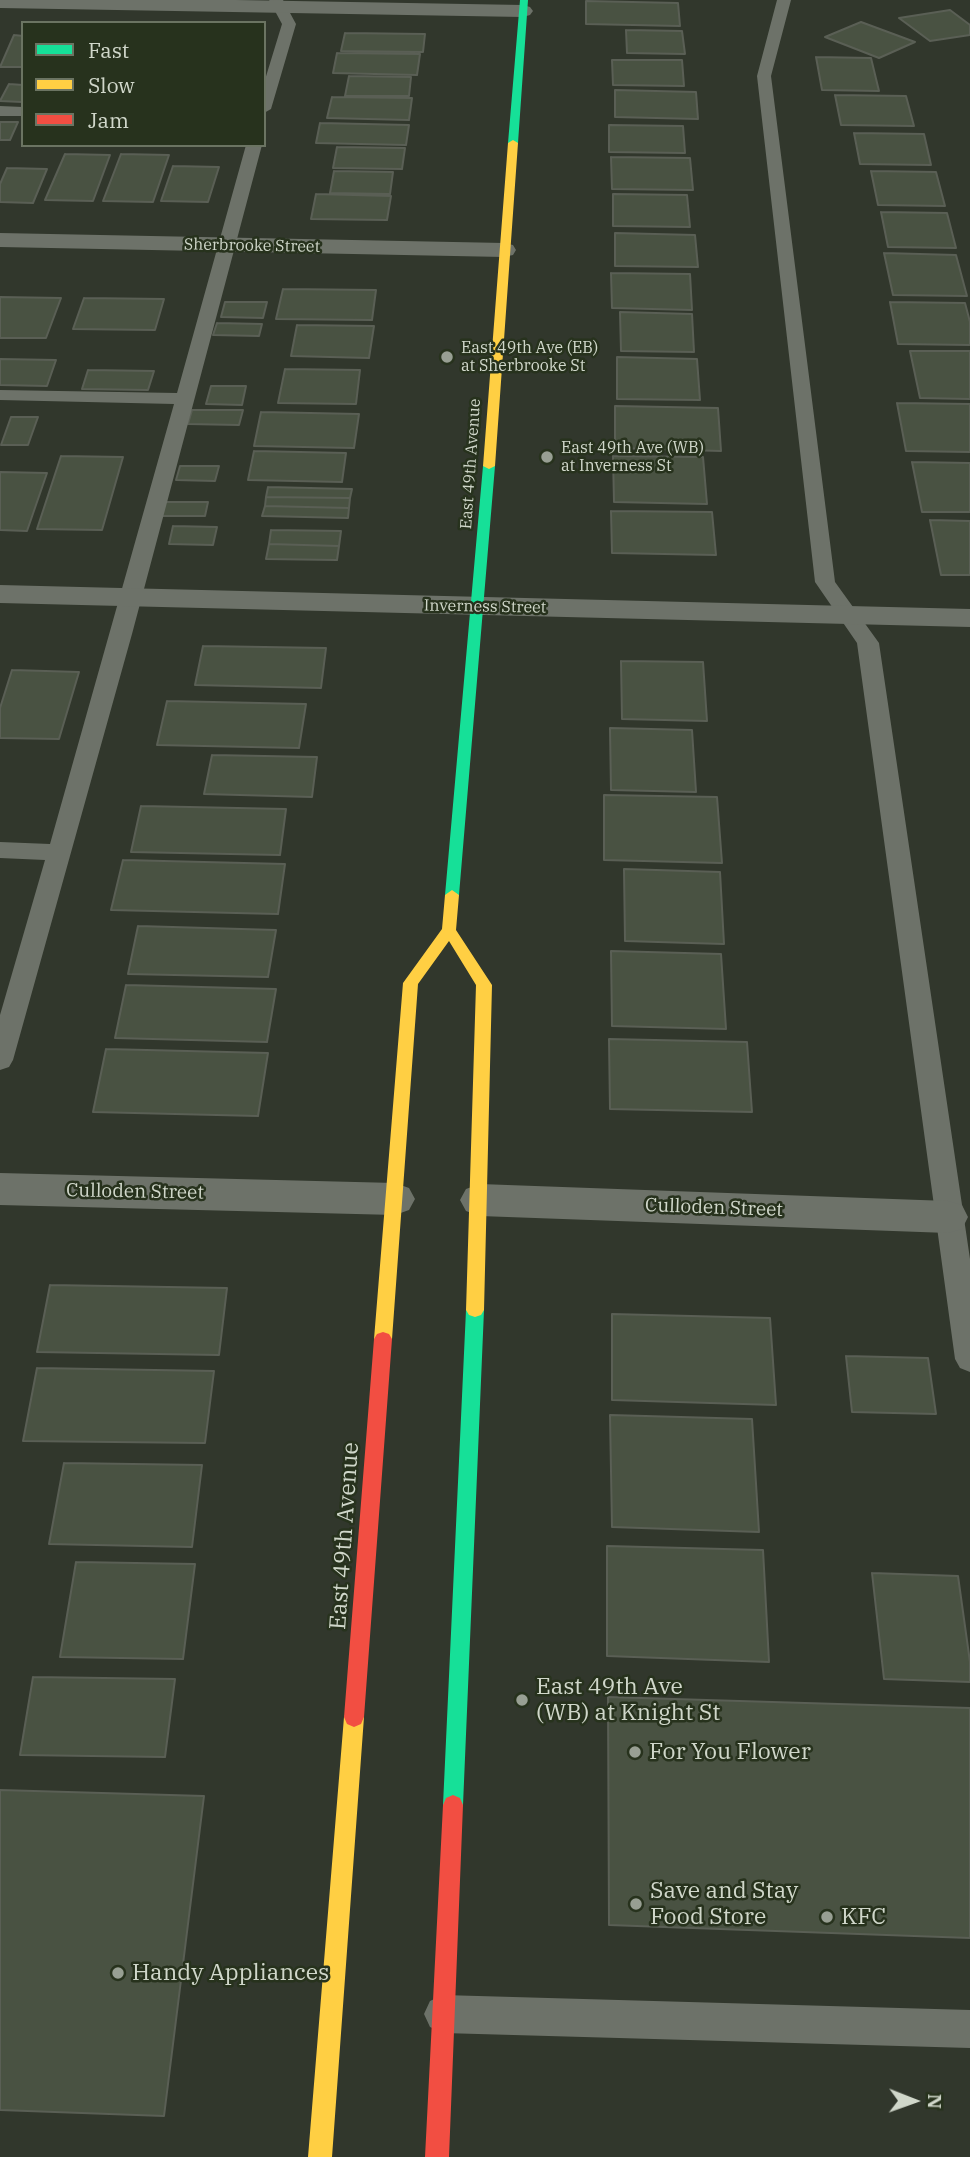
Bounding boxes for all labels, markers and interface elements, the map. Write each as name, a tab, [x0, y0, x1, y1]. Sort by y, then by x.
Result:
legend	[21, 21, 266, 147]
text: Fast	[88, 36, 129, 64]
text: Slow	[88, 71, 135, 99]
text: Jam	[88, 106, 129, 134]
street label: Sherbrooke Street	[184, 235, 320, 257]
place label: East 49th Ave (EB) at Sherbrooke St	[461, 338, 598, 376]
marker: East 49th Ave (EB) at Sherbrooke St	[439, 349, 455, 365]
street label: East 49th Avenue	[457, 398, 485, 530]
place label: East 49th Ave (WB) at Inverness St	[561, 438, 704, 476]
marker: East 49th Ave (WB) at Inverness St	[539, 449, 555, 465]
street label: Inverness Street	[424, 596, 546, 618]
street label: Culloden Street	[66, 1179, 204, 1205]
street label: Culloden Street	[645, 1194, 783, 1222]
street label: East 49th Avenue	[325, 1441, 365, 1631]
place label: East 49th Ave (WB) at Knight St	[536, 1673, 720, 1727]
marker: East 49th Ave (WB) at Knight St	[514, 1692, 530, 1708]
place label: For You Flower	[649, 1738, 811, 1766]
marker: For You Flower	[627, 1744, 643, 1760]
place label: Save and Stay Food Store	[650, 1877, 798, 1931]
marker: Save and Stay Food Store	[628, 1896, 644, 1912]
place label: KFC	[841, 1903, 886, 1931]
marker: KFC	[819, 1909, 835, 1925]
place label: Handy Appliances	[132, 1959, 329, 1987]
marker: Handy Appliances	[110, 1965, 126, 1981]
north arrow	[879, 2066, 949, 2136]
text: N	[923, 2094, 947, 2109]

